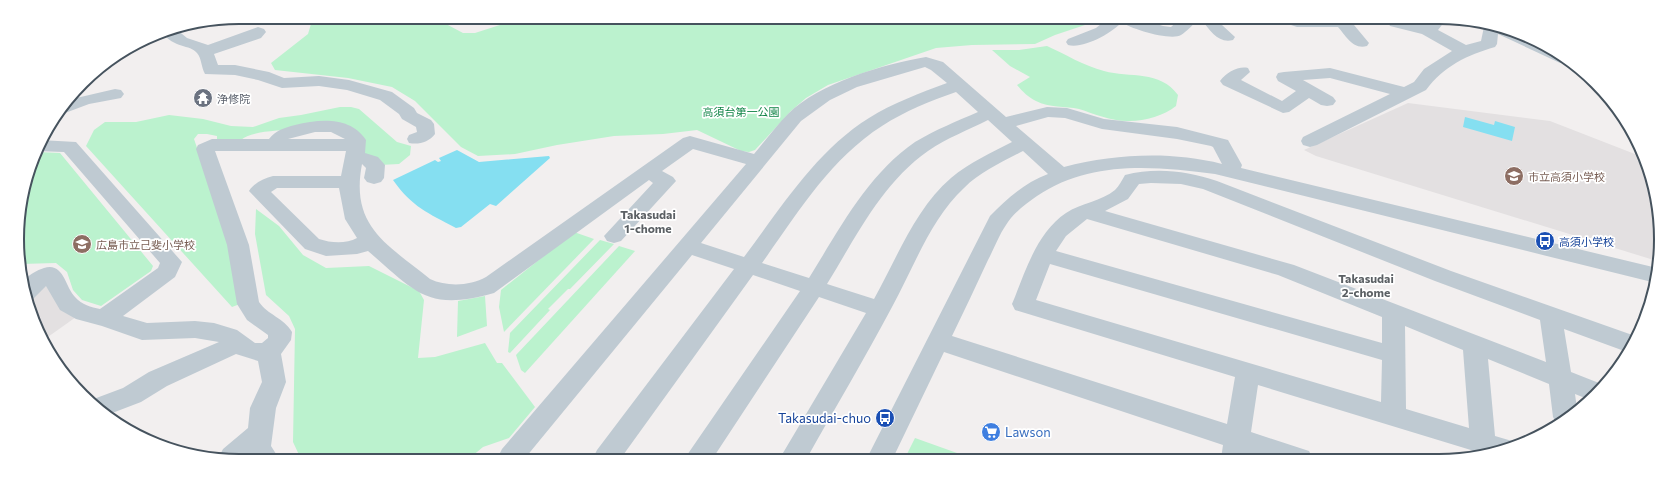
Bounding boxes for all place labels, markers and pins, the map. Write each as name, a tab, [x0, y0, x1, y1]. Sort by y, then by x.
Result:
temple icon: 浄修院	[192, 87, 214, 109]
place label: 浄修院	[217, 92, 250, 105]
school or university icon: 市立高須小学校	[1503, 165, 1525, 187]
place label: 市立高須小学校	[1528, 170, 1605, 183]
bus stop icon: 高須小学校	[1534, 230, 1556, 252]
school or university icon: 広島市立己斐小学校	[71, 233, 93, 255]
place label: 高須小学校	[1559, 235, 1614, 248]
place label: 広島市立己斐小学校	[96, 238, 195, 251]
bus stop icon: Takasudai-chuo	[874, 407, 896, 429]
place label: Takasudai-chuo	[778, 410, 871, 426]
supermarket icon: Lawson	[980, 421, 1002, 443]
place label: Lawson	[1005, 424, 1051, 440]

